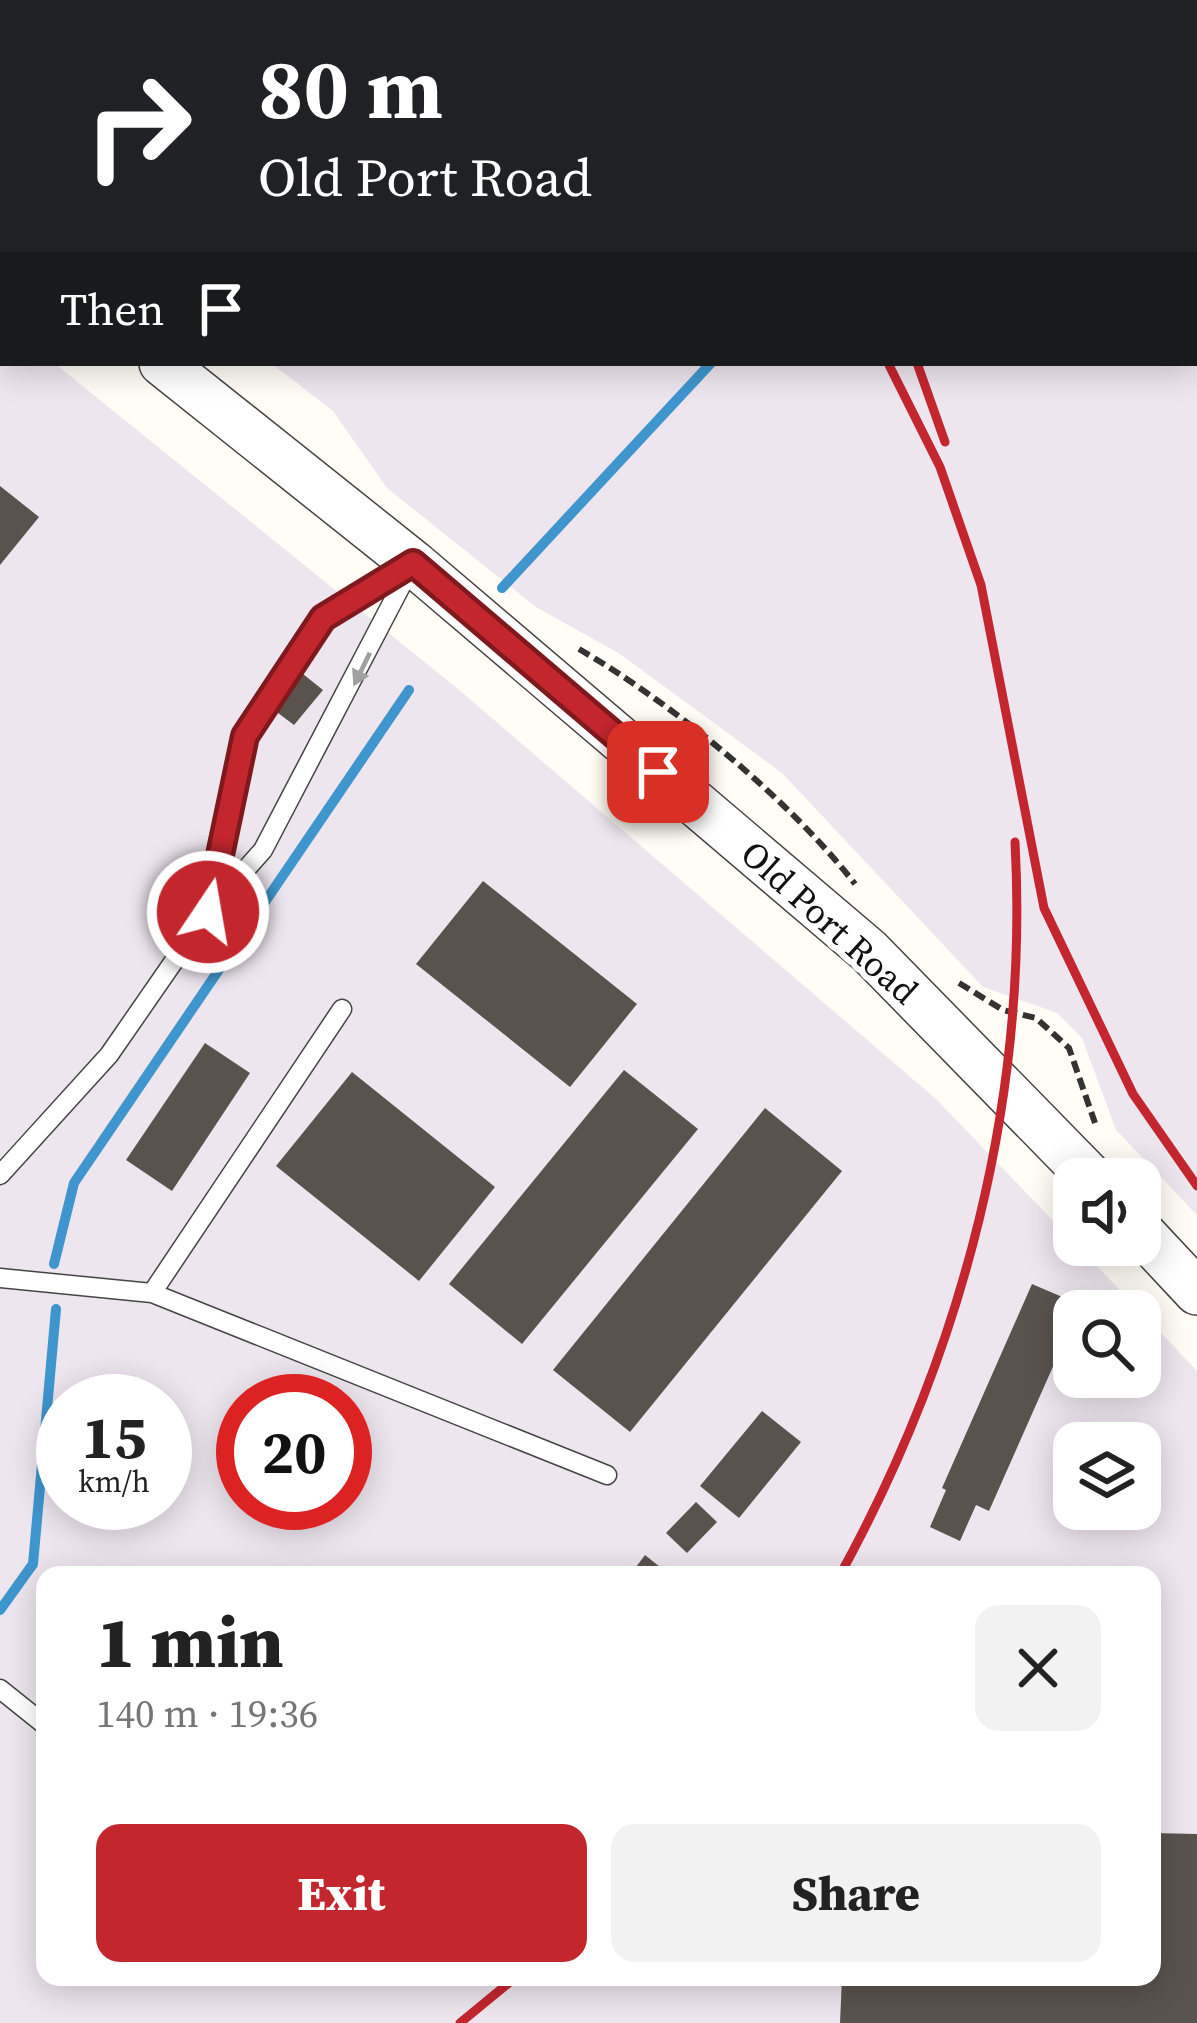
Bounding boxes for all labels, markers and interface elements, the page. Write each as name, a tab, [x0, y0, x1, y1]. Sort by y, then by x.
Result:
text: 80 m	[258, 31, 443, 146]
icon: right	[60, 48, 216, 204]
text: Old Port Road	[258, 140, 592, 214]
icon: arrive	[188, 276, 254, 342]
text: Then	[60, 278, 164, 340]
one-way arrow	[352, 651, 372, 686]
pin	[607, 721, 709, 823]
icon: arrive	[625, 739, 691, 805]
street label: Old Port Road	[730, 830, 929, 1015]
position arrow	[145, 849, 271, 975]
map controls	[1053, 1158, 1161, 1530]
button: sound	[1053, 1158, 1161, 1266]
button: search	[1053, 1290, 1161, 1398]
speed limit sign: 20	[216, 1374, 372, 1530]
text: 15	[81, 1396, 147, 1478]
button: layers	[1053, 1422, 1161, 1530]
text: km/h	[78, 1461, 150, 1502]
text: 1 min	[96, 1592, 284, 1691]
button: close	[975, 1605, 1101, 1731]
text: 140 m · 19:36	[96, 1687, 318, 1740]
button: Exit	[96, 1824, 587, 1962]
button: Share	[611, 1824, 1101, 1962]

